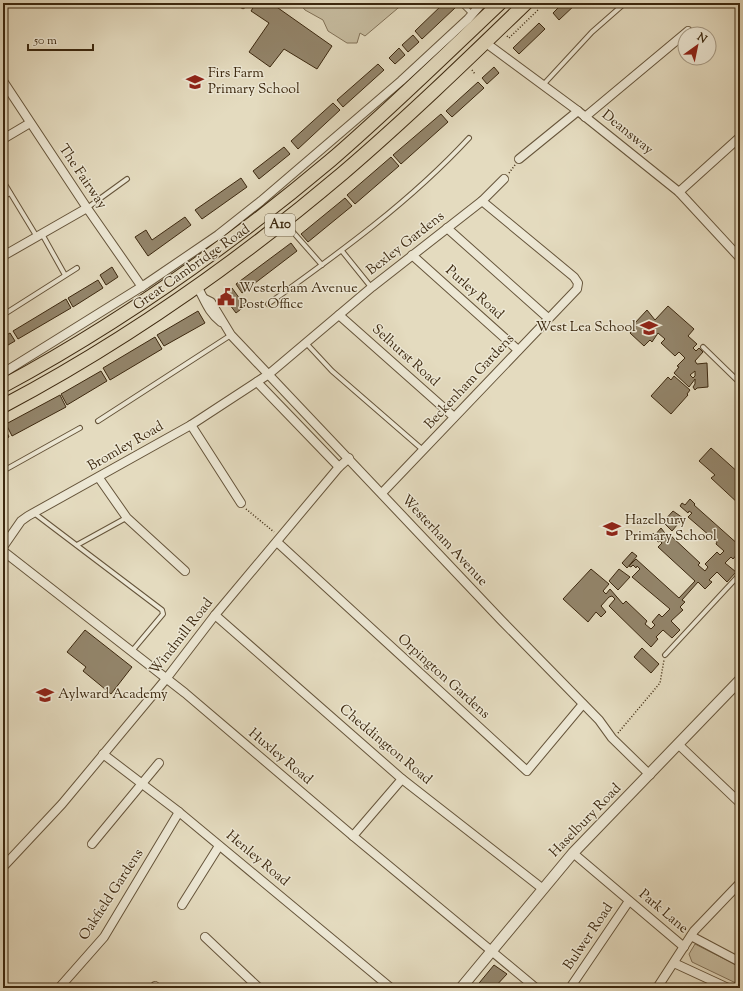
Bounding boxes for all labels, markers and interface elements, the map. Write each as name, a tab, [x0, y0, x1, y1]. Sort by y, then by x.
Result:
scale bar	[28, 26, 93, 52]
north arrow	[677, 26, 717, 66]
text: N	[693, 29, 710, 48]
text: 50 m	[33, 32, 57, 50]
place label: Firs Farm Primary School	[208, 64, 300, 100]
school or university icon: Firs Farm Primary School	[185, 72, 205, 92]
street label: Deansway	[597, 106, 657, 160]
street label: The Fairway	[53, 141, 111, 213]
street label: Bexley Gardens	[363, 207, 449, 281]
road number: A10	[265, 214, 295, 236]
street label: Great Cambridge Road	[129, 220, 255, 316]
street label: Purley Road	[440, 261, 508, 325]
place label: Westerham Avenue Post Office	[239, 279, 358, 315]
public building icon: Westerham Avenue Post Office	[216, 287, 236, 307]
place label: West Lea School	[536, 318, 636, 338]
school or university icon: West Lea School	[639, 318, 659, 338]
street label: Selhurst Road	[367, 320, 443, 392]
street label: Beckenham Gardens	[420, 330, 520, 434]
street label: Bromley Road	[84, 417, 168, 477]
street label: Westerham Avenue	[396, 491, 492, 591]
place label: Hazelbury Primary School	[625, 511, 717, 547]
school or university icon: Hazelbury Primary School	[602, 519, 622, 539]
street label: Windmill Road	[146, 594, 218, 680]
street label: Orpington Gardens	[392, 630, 494, 724]
school or university icon: Aylward Academy	[35, 685, 55, 705]
place label: Aylward Academy	[58, 685, 168, 705]
street label: Cheddington Road	[334, 700, 436, 790]
street label: Huxley Road	[244, 724, 316, 790]
street label: Haselbury Road	[546, 780, 627, 862]
street label: Henley Road	[221, 826, 293, 892]
street label: Oakfield Gardens	[75, 845, 149, 945]
street label: Park Lane	[634, 885, 692, 939]
street label: Bulwer Road	[559, 899, 619, 974]

